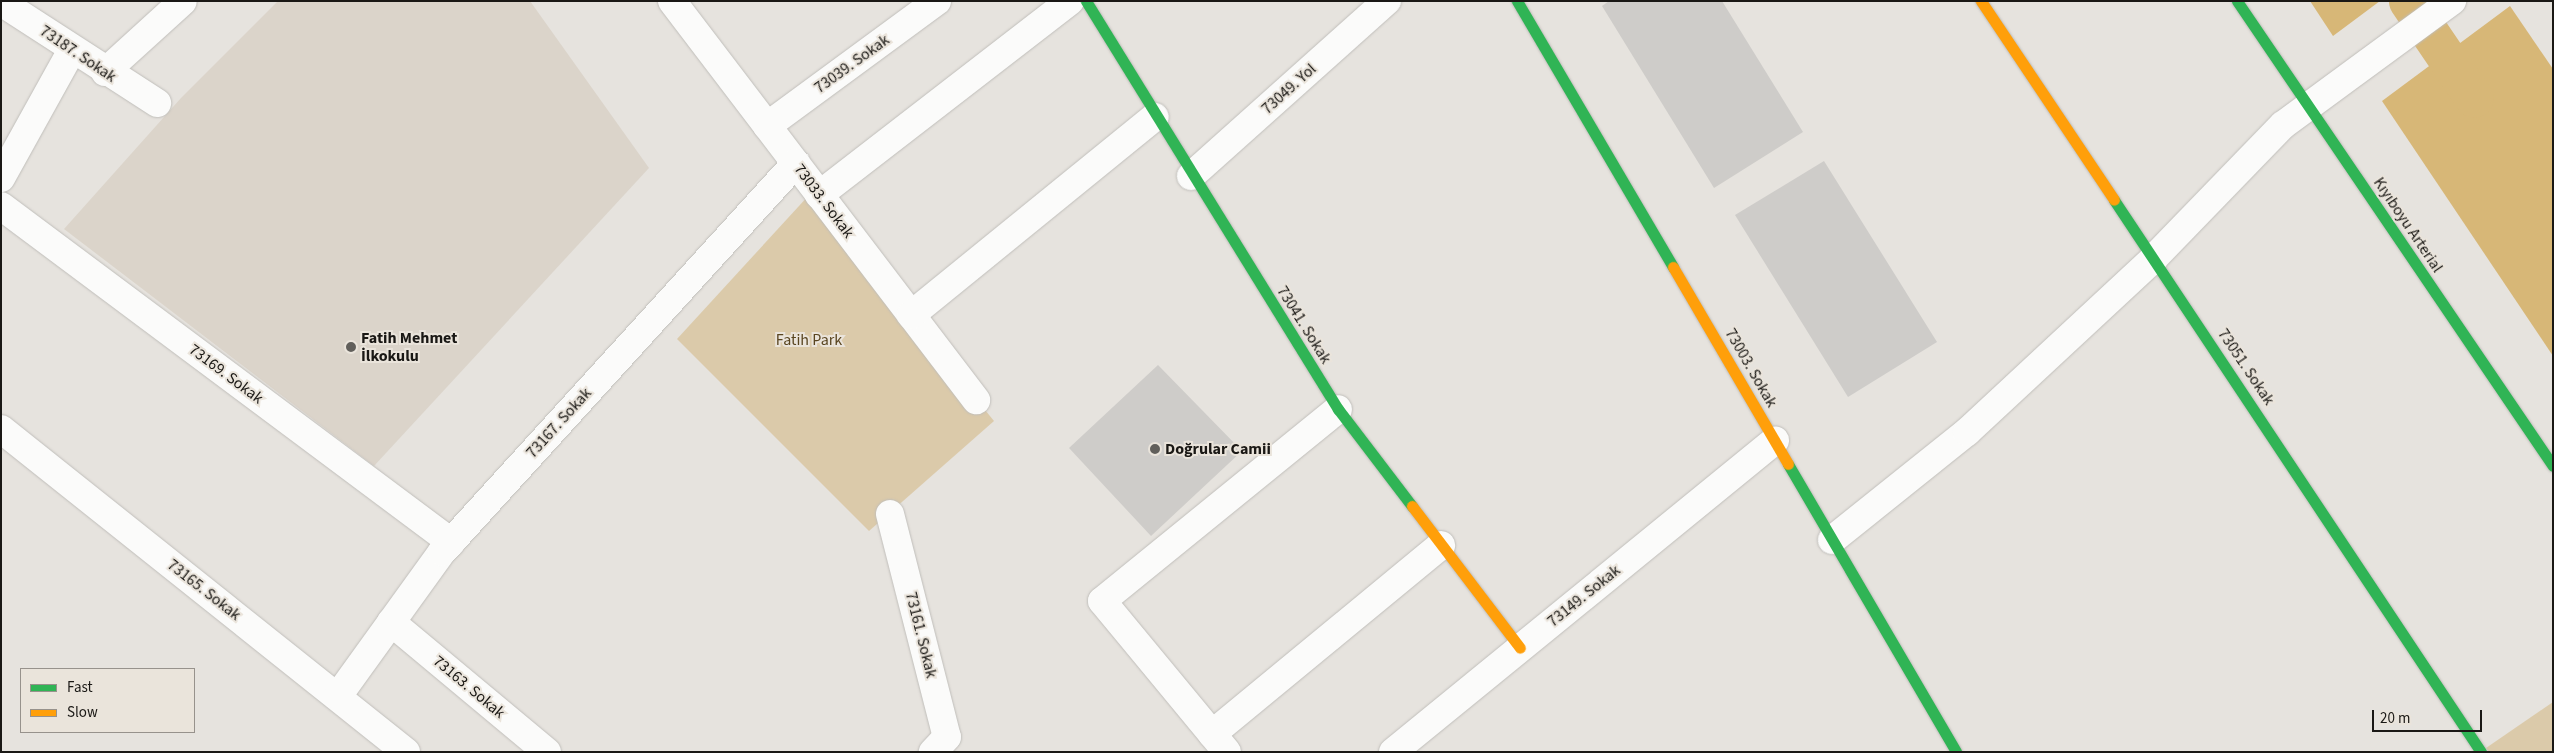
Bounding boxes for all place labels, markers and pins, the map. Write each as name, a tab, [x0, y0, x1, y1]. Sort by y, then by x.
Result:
place label: Fatih Mehmet İlkokulu	[361, 328, 457, 366]
marker: Fatih Mehmet İlkokulu	[345, 341, 357, 353]
place label: Doğrular Camii	[1165, 439, 1271, 459]
marker: Doğrular Camii	[1149, 443, 1161, 455]

